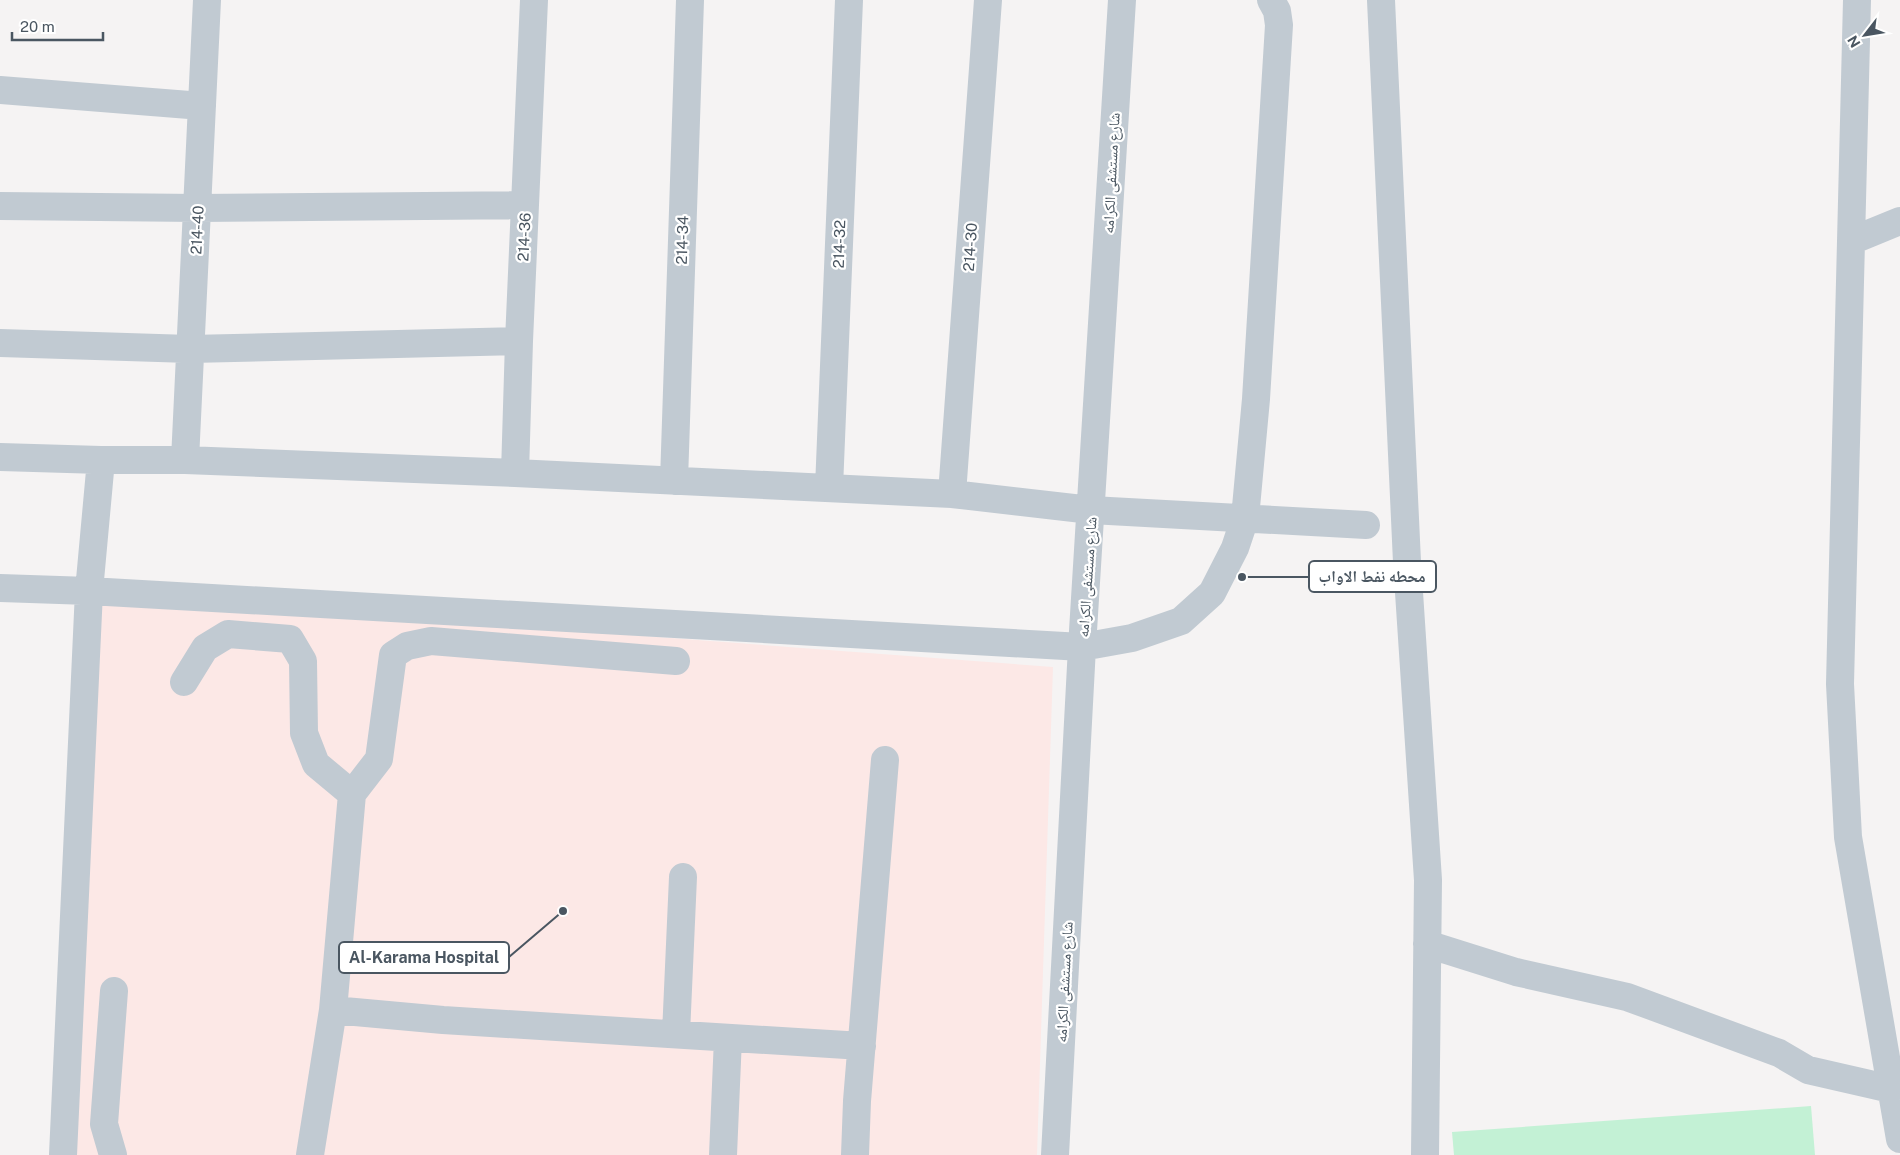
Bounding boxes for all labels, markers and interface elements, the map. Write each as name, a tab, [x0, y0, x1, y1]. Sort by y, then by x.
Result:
scale bar	[12, 10, 104, 42]
north arrow	[1840, 10, 1890, 60]
text: 20 m	[20, 18, 55, 35]
text: N	[1844, 33, 1864, 51]
street label: شارع مستشفى الكرامه	[1099, 112, 1125, 234]
street label: 214-40	[187, 205, 207, 255]
street label: 214-36	[514, 212, 534, 262]
street label: 214-34	[673, 215, 691, 265]
street label: 214-32	[830, 219, 848, 269]
street label: 214-30	[960, 222, 980, 272]
street label: شارع مستشفى الكرامه	[1074, 516, 1102, 638]
callout: محطه نفط الاواب	[1309, 561, 1436, 592]
text: محطه نفط الاواب	[1318, 567, 1426, 586]
street label: شارع مستشفى الكرامه	[1052, 921, 1078, 1043]
callout: Al-Karama Hospital	[339, 942, 509, 973]
text: Al-Karama Hospital	[349, 948, 499, 967]

